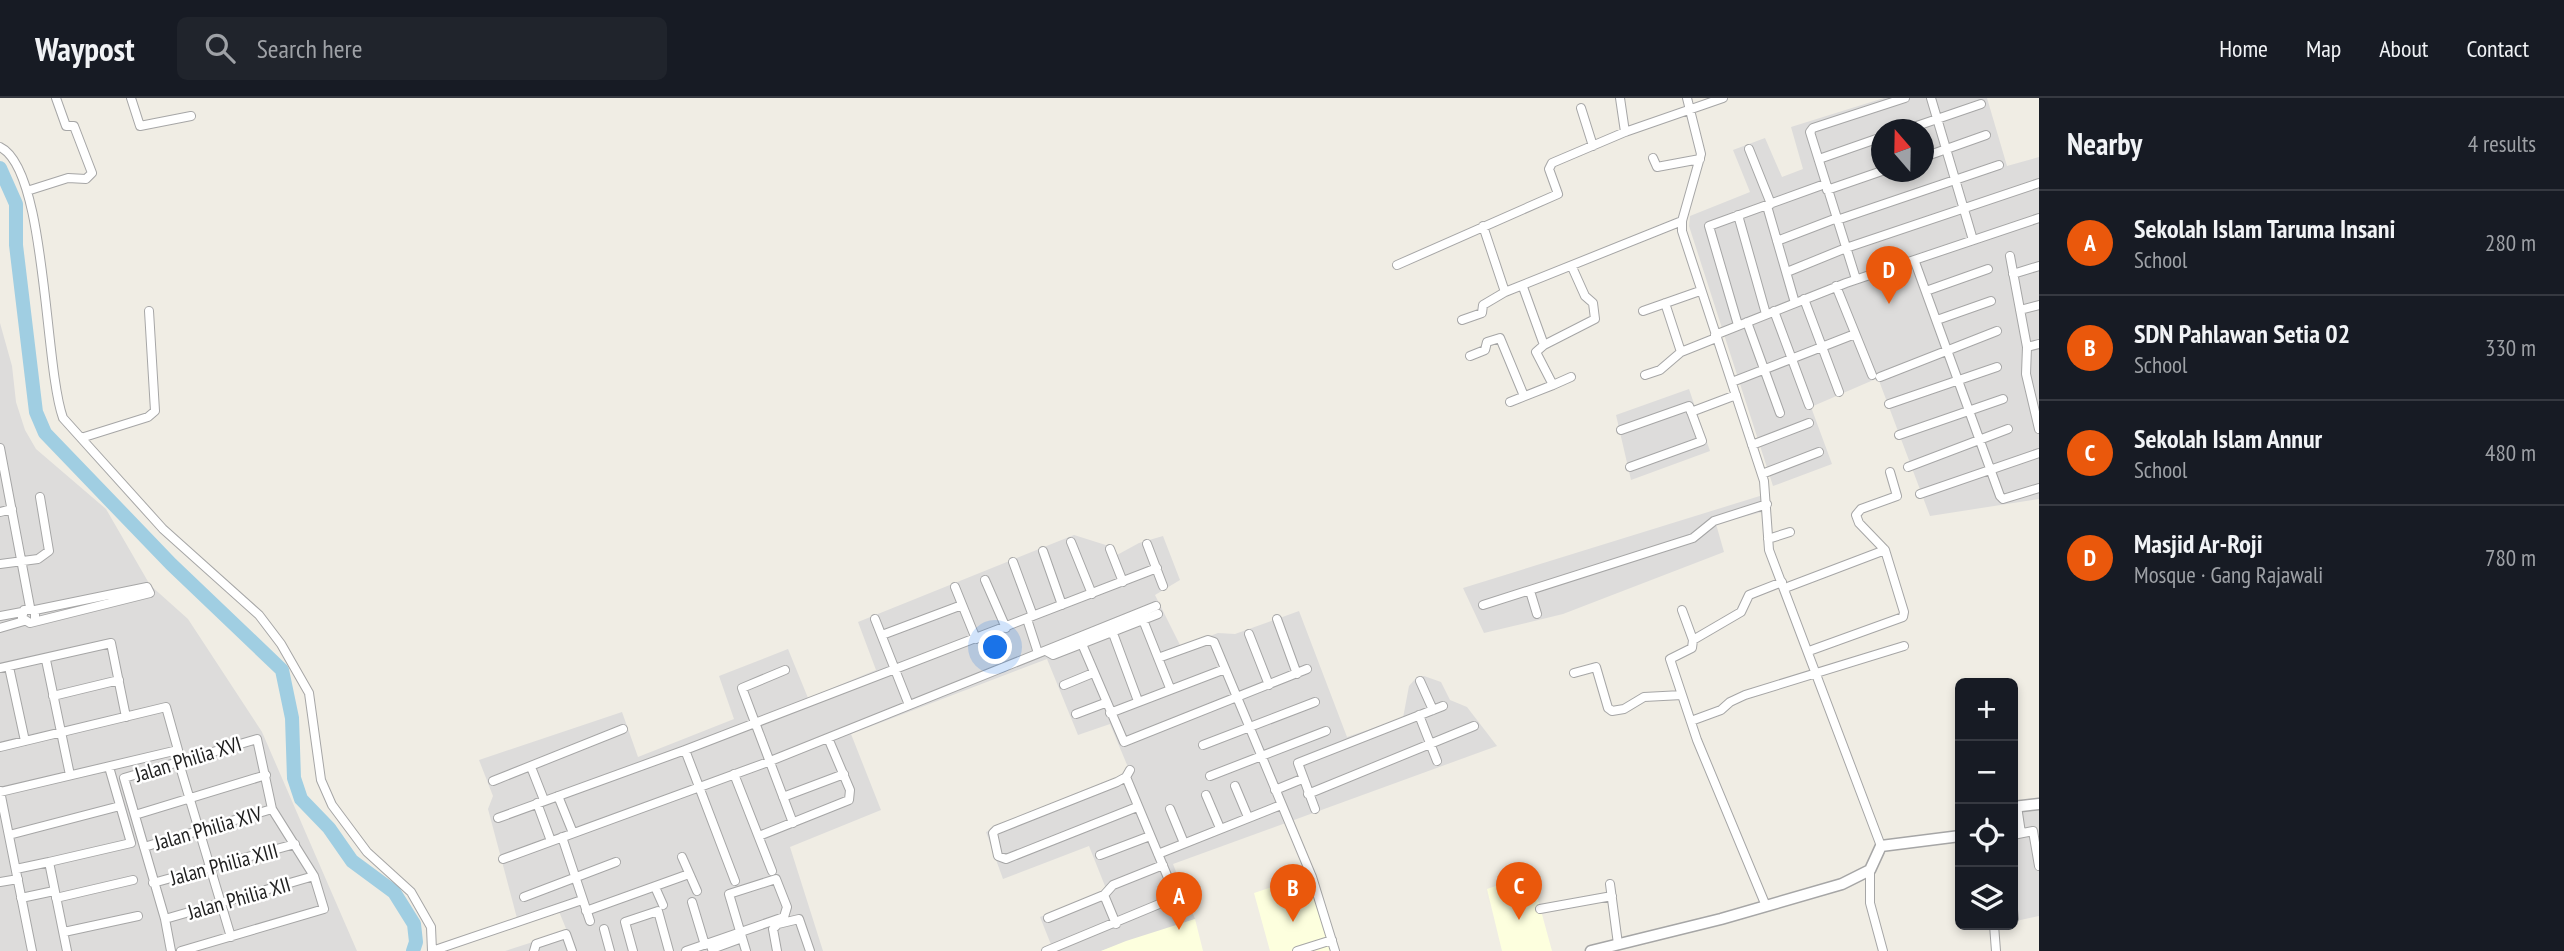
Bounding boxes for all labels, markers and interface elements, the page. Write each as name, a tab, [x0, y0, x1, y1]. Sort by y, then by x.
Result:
search box	[177, 17, 667, 80]
text: Waypost	[35, 27, 135, 70]
icon: search	[201, 29, 239, 67]
text: Search here	[257, 32, 362, 65]
text: Home	[2219, 33, 2268, 64]
text: Map	[2306, 33, 2341, 64]
text: About	[2379, 33, 2428, 64]
text: Contact	[2466, 33, 2529, 64]
north arrow	[1871, 119, 1934, 182]
text: Nearby	[2067, 124, 2142, 163]
text: 4 results	[2468, 129, 2536, 158]
text: Sekolah Islam Taruma Insani	[2134, 212, 2395, 245]
text: A	[2084, 228, 2096, 257]
text: 280 m	[2485, 228, 2536, 257]
text: School	[2134, 245, 2187, 274]
pin: D	[1866, 246, 1912, 304]
text: SDN Pahlawan Setia 02	[2134, 317, 2350, 350]
text: B	[2084, 333, 2096, 362]
text: 330 m	[2485, 333, 2536, 362]
text: School	[2134, 350, 2187, 379]
text: Sekolah Islam Annur	[2134, 422, 2322, 455]
text: C	[2085, 438, 2095, 467]
text: 480 m	[2485, 438, 2536, 467]
text: School	[2134, 455, 2187, 484]
text: Masjid Ar-Roji	[2134, 527, 2263, 560]
text: D	[2084, 543, 2096, 572]
text: 780 m	[2485, 543, 2536, 572]
text: Mosque · Gang Rajawali	[2134, 560, 2323, 589]
your location	[978, 630, 1012, 664]
map controls	[1955, 678, 2018, 930]
button: +	[1955, 678, 2018, 741]
street label: Jalan Philia XVI	[130, 730, 245, 788]
button: −	[1955, 741, 2018, 804]
street label: Jalan Philia XIV	[150, 800, 265, 856]
button: locate	[1955, 804, 2018, 867]
street label: Jalan Philia XIII	[166, 837, 281, 892]
pin: C	[1496, 862, 1542, 920]
pin: B	[1270, 864, 1316, 922]
button: layers	[1955, 867, 2018, 930]
street label: Jalan Philia XII	[183, 870, 294, 926]
pin: A	[1156, 872, 1202, 930]

